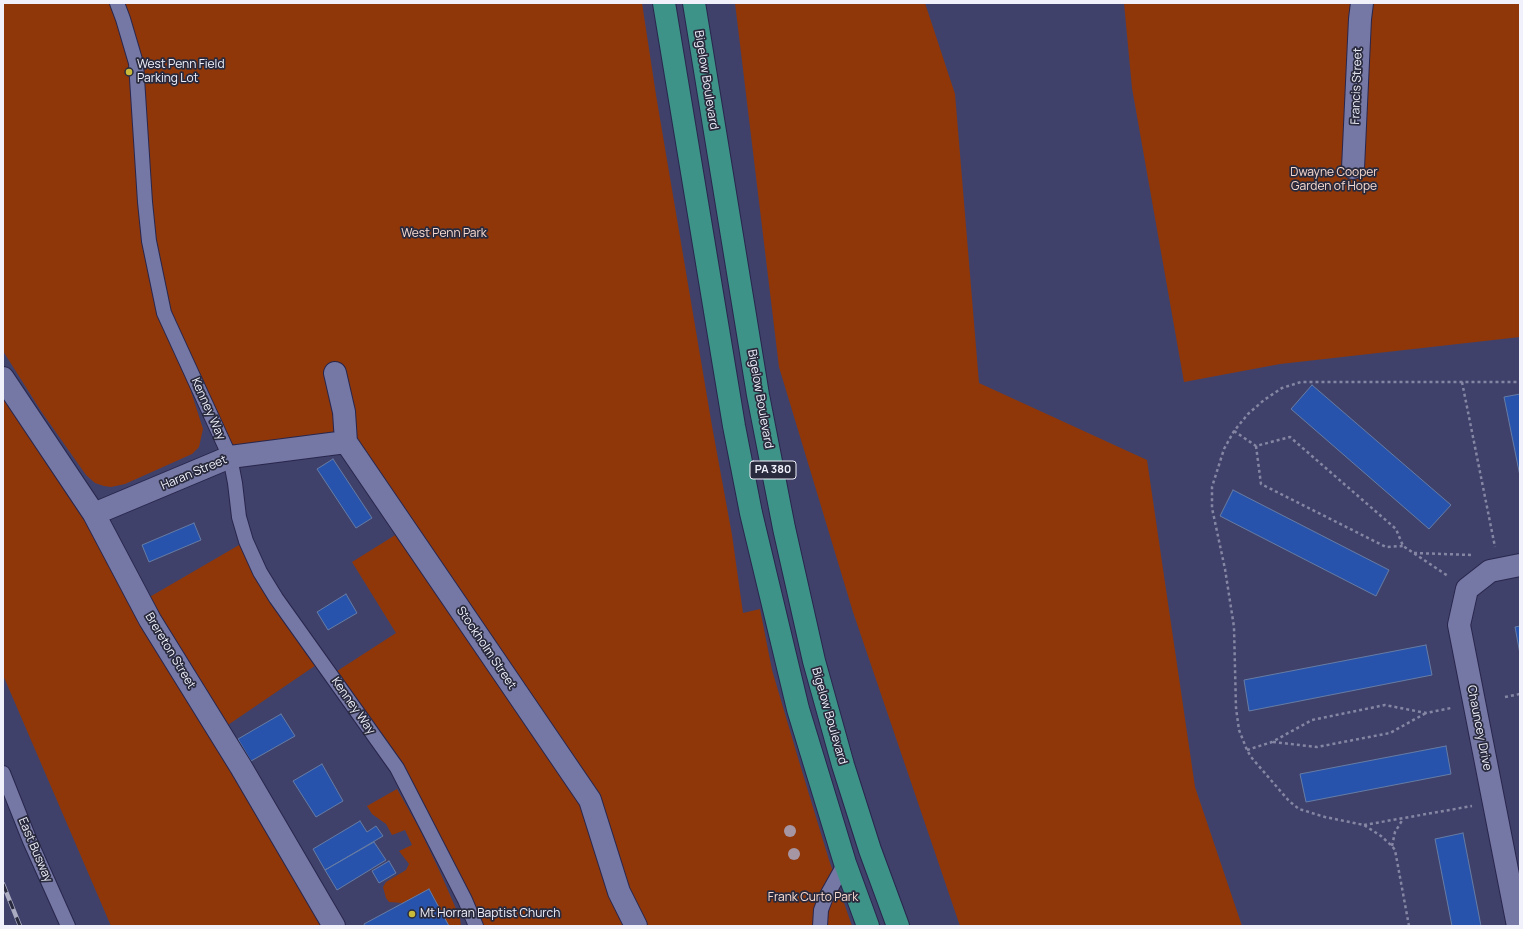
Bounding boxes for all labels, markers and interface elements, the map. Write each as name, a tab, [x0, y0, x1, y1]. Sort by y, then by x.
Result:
street label: Bigelow Boulevard	[691, 29, 721, 131]
street label: Francis Street	[1348, 47, 1366, 125]
place label: West Penn Field Parking Lot	[137, 58, 224, 86]
marker: West Penn Field Parking Lot	[124, 67, 134, 77]
park label: Dwayne Cooper Garden of Hope	[1290, 166, 1378, 194]
park label: West Penn Park	[401, 227, 487, 241]
street label: Bigelow Boulevard	[744, 348, 776, 450]
street label: Kenney Way	[188, 376, 228, 442]
street label: Haran Street	[159, 453, 229, 493]
road number: PA 380	[750, 461, 796, 479]
street label: Stockholm Street	[453, 604, 519, 692]
street label: Brereton Street	[142, 610, 198, 692]
street label: Bigelow Boulevard	[808, 666, 850, 766]
street label: Kenney Way	[328, 675, 378, 737]
street label: Chauncey Drive	[1464, 684, 1494, 772]
street label: East Busway	[15, 815, 55, 885]
park label: Frank Curto Park	[768, 891, 858, 905]
place label: Mt Horran Baptist Church	[420, 907, 560, 921]
marker: Mt Horran Baptist Church	[407, 909, 417, 919]

